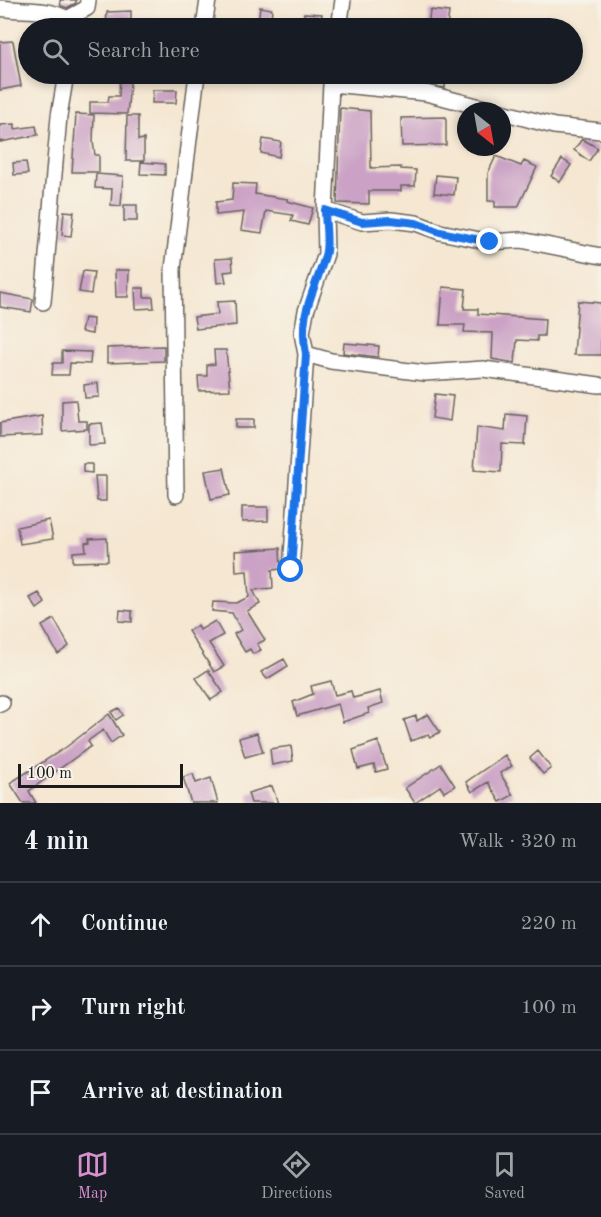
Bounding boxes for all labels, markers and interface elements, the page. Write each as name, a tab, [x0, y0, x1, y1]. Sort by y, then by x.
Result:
search box	[18, 18, 583, 84]
icon: search	[39, 35, 72, 68]
text: Search here	[87, 40, 200, 62]
north arrow	[457, 102, 511, 156]
route end	[476, 228, 502, 254]
route start	[277, 556, 303, 582]
scale bar	[18, 761, 183, 788]
text: 100 m	[27, 766, 72, 782]
text: 4 min	[24, 829, 89, 855]
text: Walk · 320 m	[458, 832, 577, 852]
icon: ahead	[24, 908, 57, 941]
text: Continue	[81, 913, 168, 935]
text: 220 m	[521, 914, 577, 934]
icon: right	[24, 992, 57, 1025]
text: Turn right	[81, 997, 185, 1019]
text: 100 m	[521, 998, 577, 1018]
icon: arrive	[24, 1076, 57, 1109]
text: Arrive at destination	[81, 1081, 283, 1103]
tab: Map	[76, 1148, 109, 1204]
tab: Directions	[261, 1148, 332, 1204]
tab: Saved	[484, 1148, 525, 1204]

